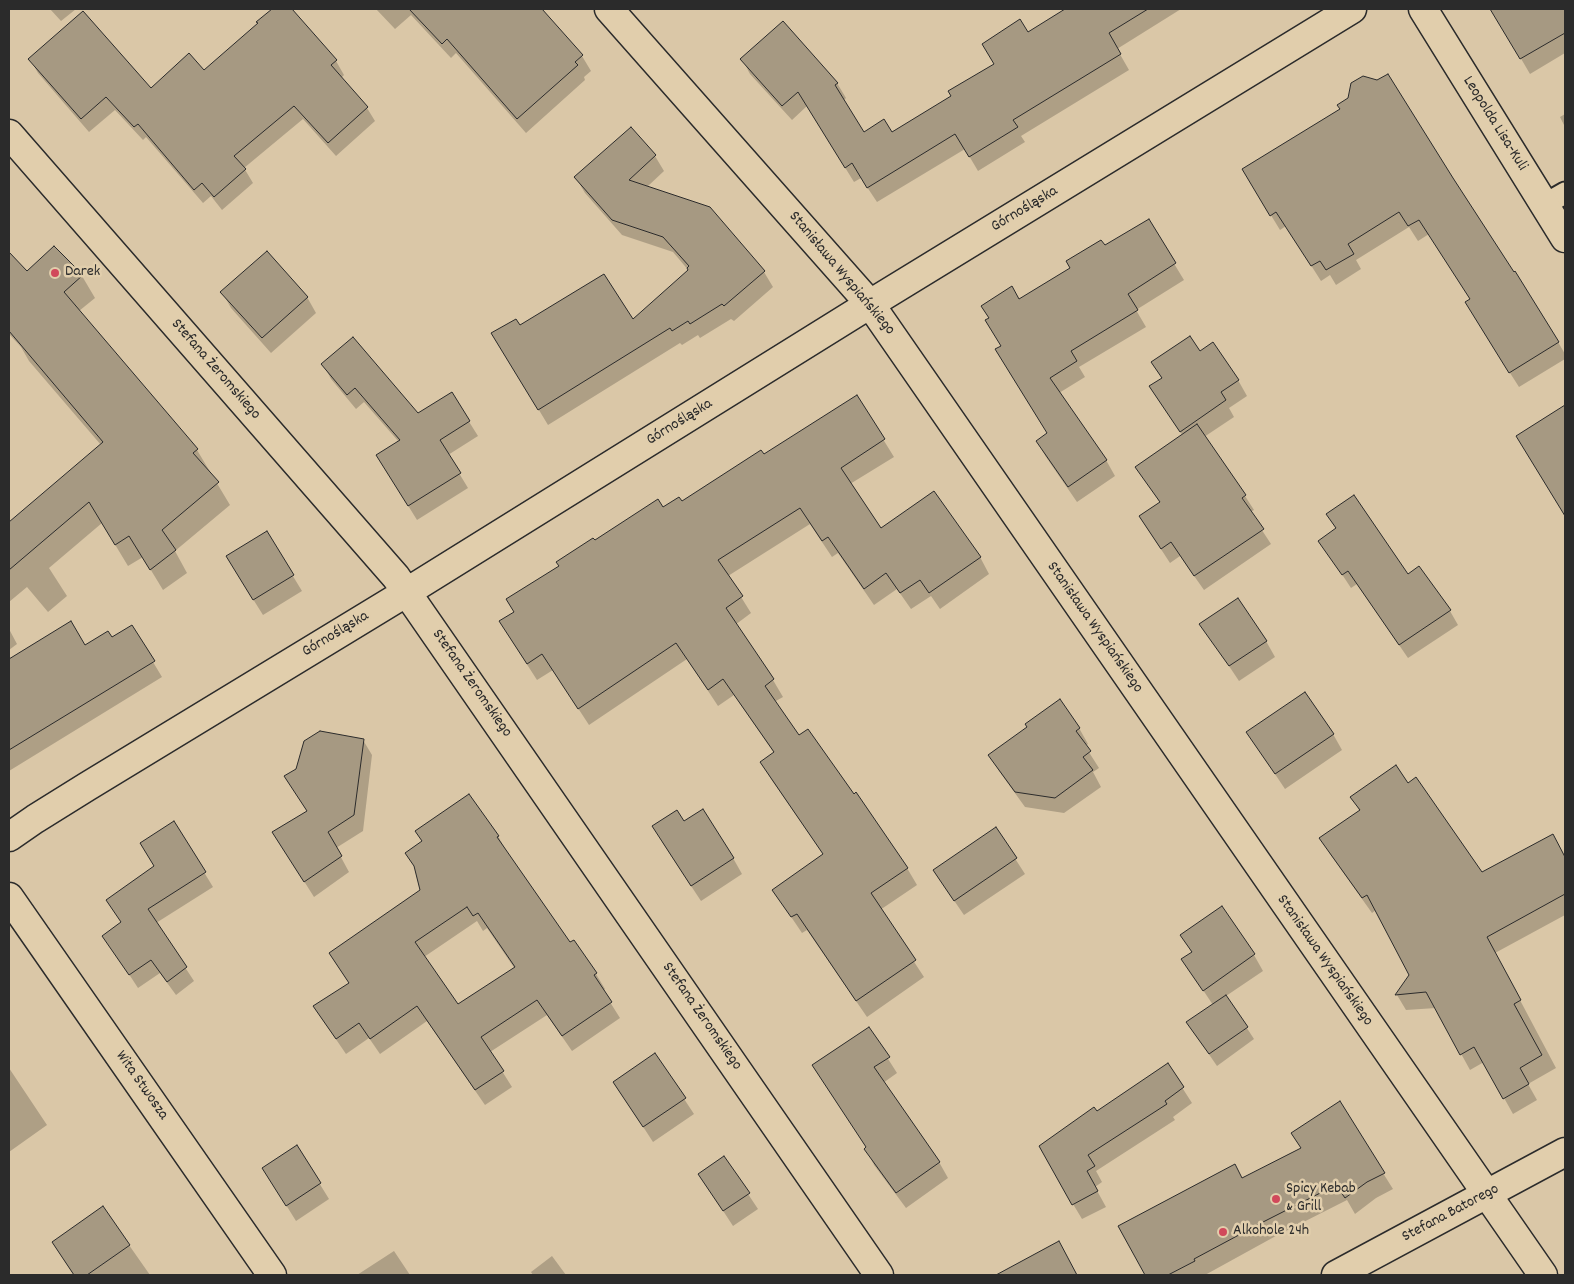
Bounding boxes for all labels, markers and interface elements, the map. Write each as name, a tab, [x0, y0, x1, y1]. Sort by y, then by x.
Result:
street label: Leopolda Lisa-Kuli	[1457, 73, 1531, 175]
street label: Górnośląska	[988, 183, 1062, 237]
street label: Stanisława Wyspiańskiego	[784, 208, 898, 340]
place label: Darek	[65, 263, 100, 283]
marker: Darek	[49, 267, 61, 279]
street label: Stefana Żeromskiego	[166, 316, 264, 424]
street label: Górnośląska	[643, 395, 717, 451]
street label: Stanisława Wyspiańskiego	[1042, 559, 1146, 697]
street label: Górnośląska	[299, 608, 373, 662]
street label: Stefana Żeromskiego	[427, 626, 515, 742]
street label: Stanisława Wyspiańskiego	[1272, 892, 1376, 1030]
street label: Stefana Żeromskiego	[657, 959, 745, 1075]
street label: Wita Stwosza	[110, 1048, 172, 1124]
place label: Spicy Kebab & Grill	[1286, 1180, 1356, 1218]
street label: Stefana Batorego	[1399, 1180, 1503, 1248]
marker: Spicy Kebab & Grill	[1270, 1193, 1282, 1205]
place label: Alkohole 24h	[1233, 1222, 1309, 1242]
marker: Alkohole 24h	[1217, 1226, 1229, 1238]

